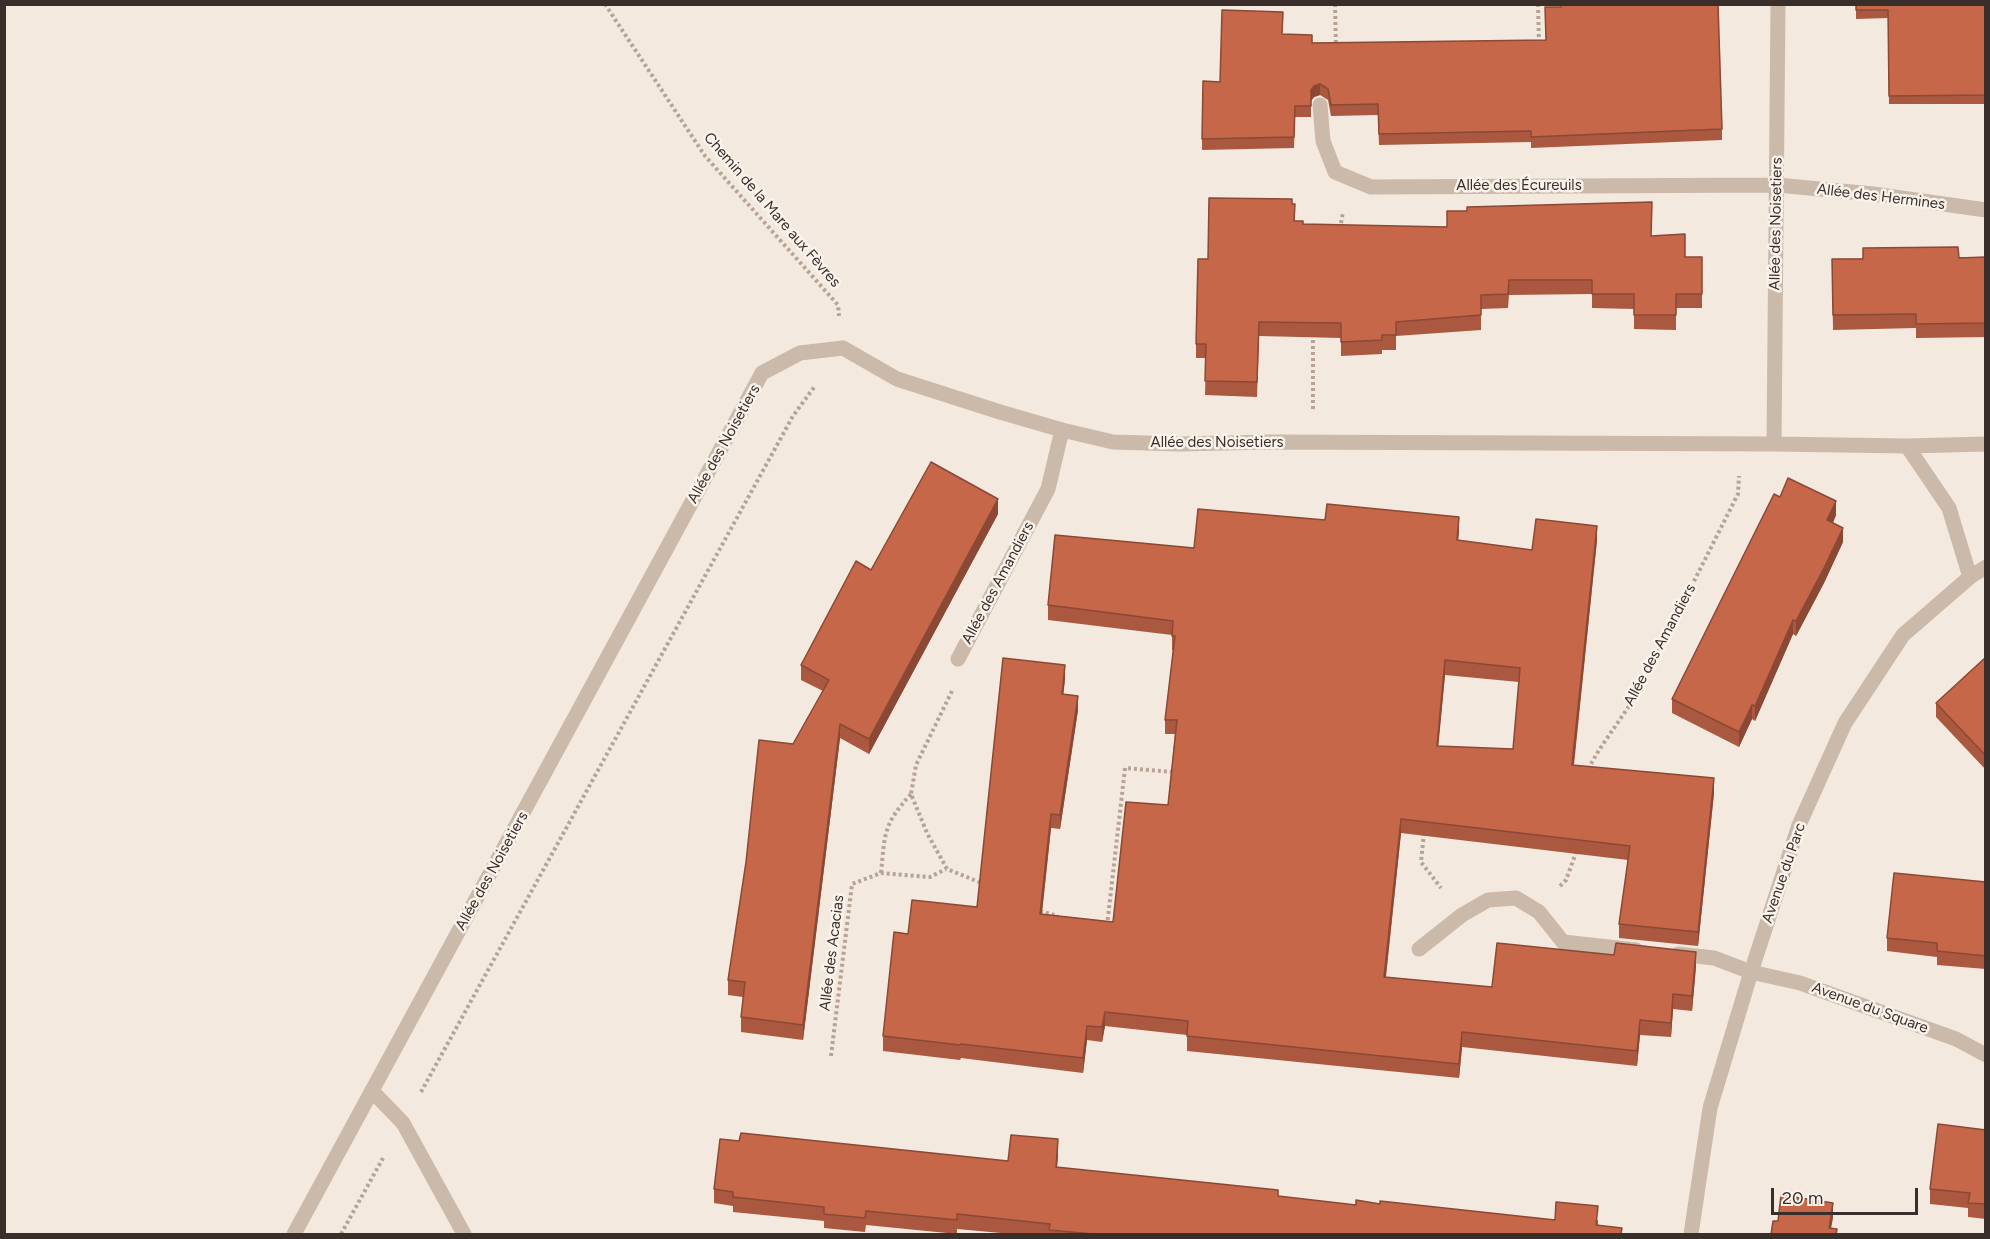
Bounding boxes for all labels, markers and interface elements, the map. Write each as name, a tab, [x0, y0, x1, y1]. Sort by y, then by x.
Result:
street label: Chemin de la Mare aux Fèvres	[700, 129, 844, 291]
street label: Allée des Noisetiers	[1766, 157, 1786, 291]
street label: Allée des Écureuils	[1456, 177, 1582, 195]
street label: Allée des Hermines	[1816, 180, 1946, 214]
street label: Allée des Noisetiers	[684, 382, 764, 506]
street label: Allée des Noisetiers	[1151, 434, 1283, 452]
street label: Allée des Amandiers	[958, 519, 1038, 647]
street label: Allée des Amandiers	[1620, 581, 1700, 709]
street label: Allée des Noisetiers	[452, 809, 532, 933]
street label: Avenue du Parc	[1758, 821, 1810, 925]
street label: Allée des Acacias	[816, 894, 848, 1012]
street label: Avenue du Square	[1809, 979, 1931, 1037]
scale bar	[1774, 1176, 1921, 1214]
text: 20 m	[1782, 1187, 1823, 1209]

